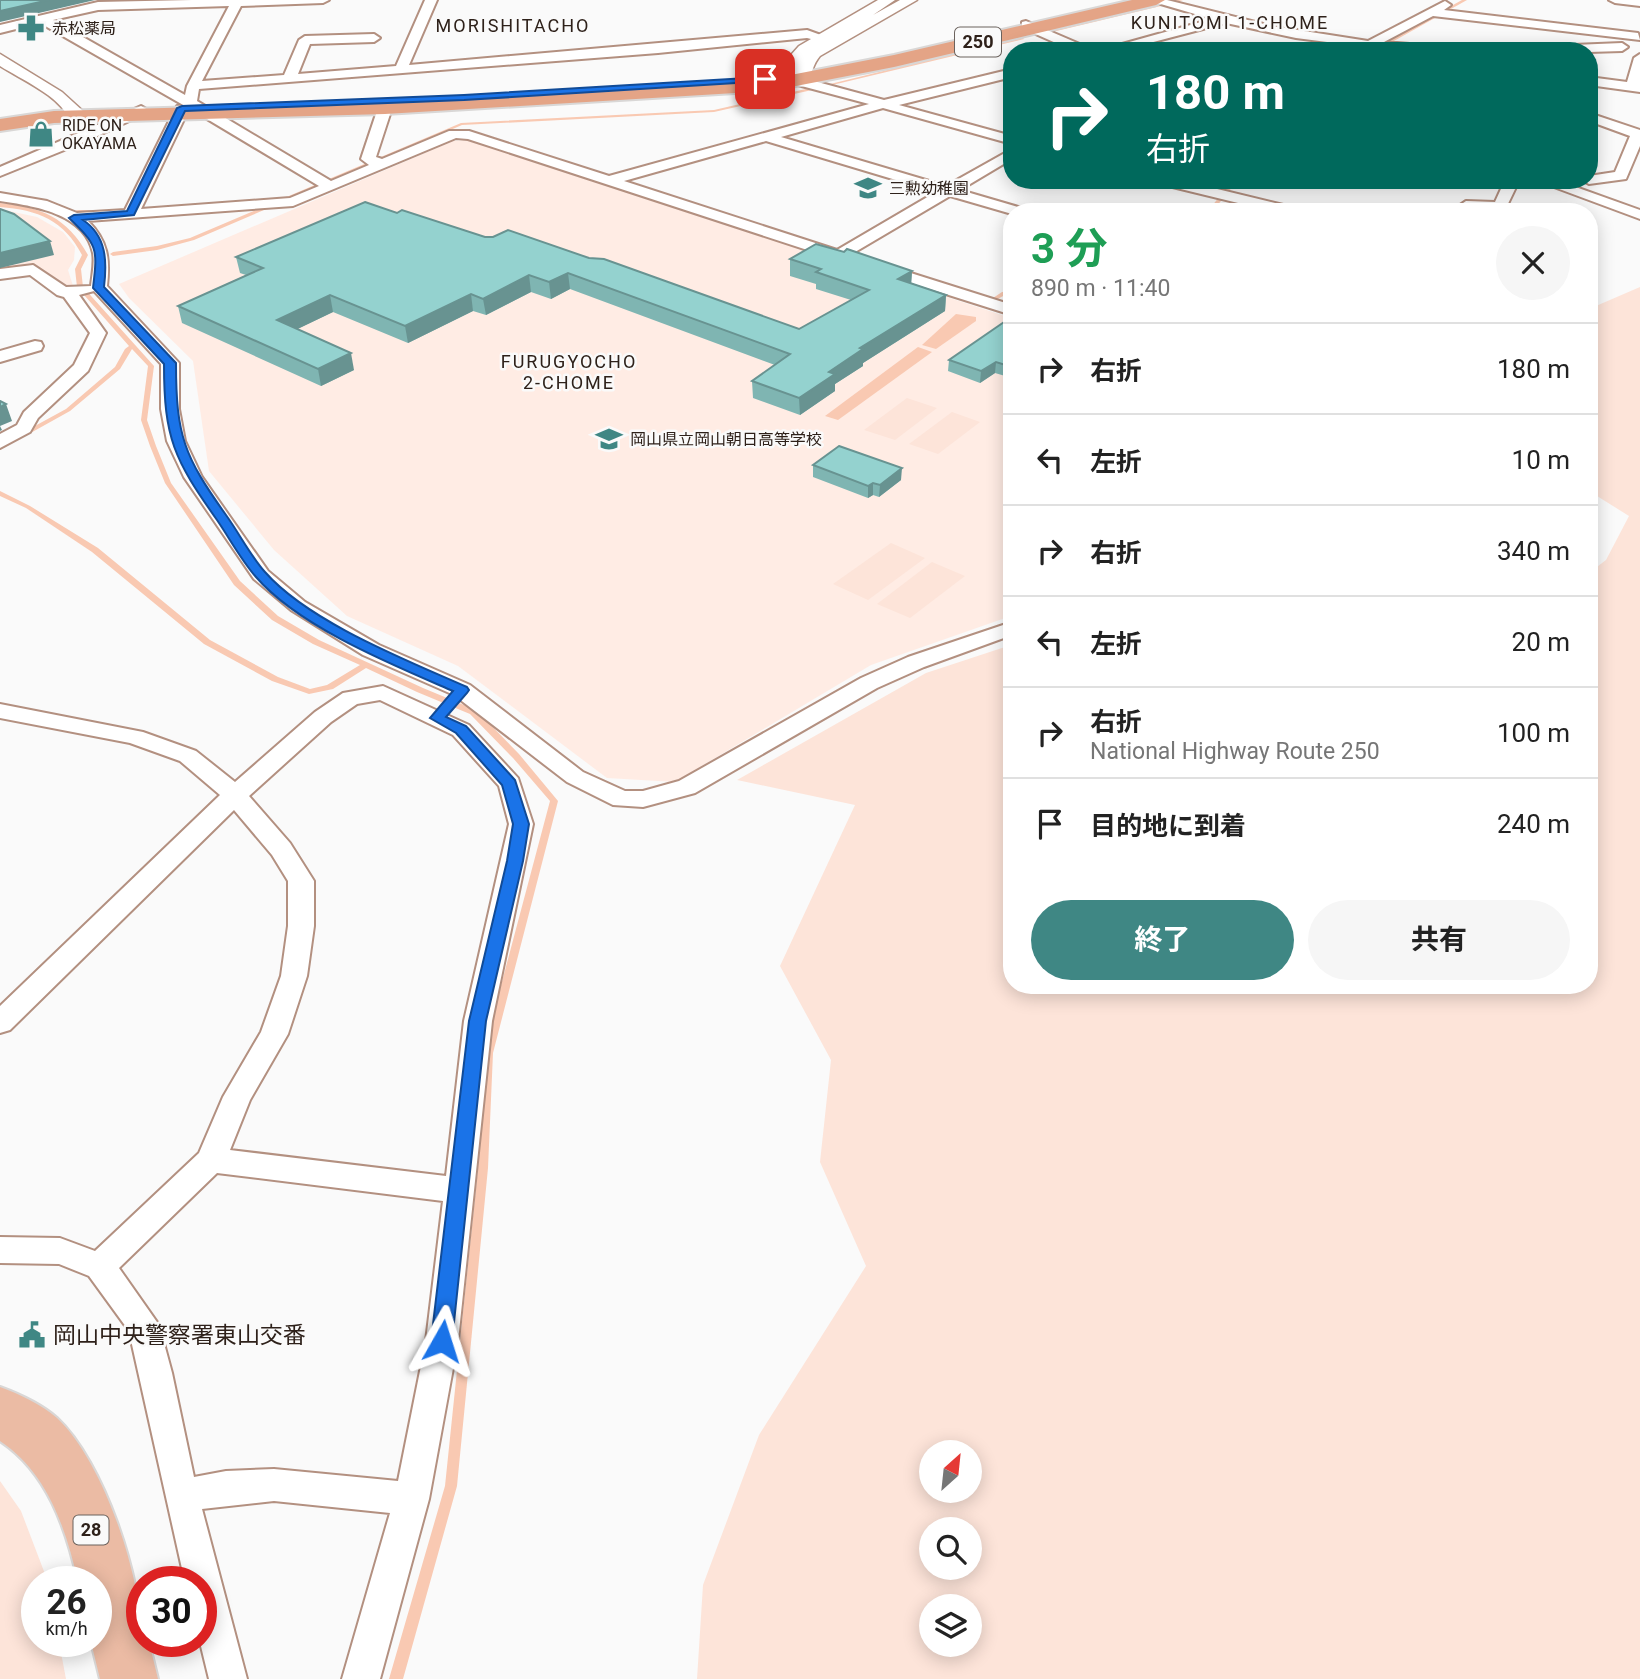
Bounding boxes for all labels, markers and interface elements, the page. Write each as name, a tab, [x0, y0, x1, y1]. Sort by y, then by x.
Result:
district label: KUNITOMI 1-CHOME	[1131, 12, 1329, 33]
pharmacy icon: 赤松薬局	[16, 13, 46, 43]
district label: MORISHITACHO	[436, 15, 590, 36]
place label: 赤松薬局	[52, 19, 116, 38]
road number: 250	[955, 28, 1001, 56]
pin	[735, 49, 795, 109]
icon: arrive	[746, 60, 784, 98]
text: 180 m	[1146, 64, 1285, 121]
icon: right	[1031, 70, 1122, 161]
place label: RIDE ON OKAYAMA	[62, 116, 137, 153]
shop icon: RIDE ON OKAYAMA	[26, 119, 56, 149]
text: 右折	[1146, 130, 1210, 168]
school or university icon: 三勲幼稚園	[853, 173, 883, 203]
place label: 三勲幼稚園	[889, 179, 969, 198]
text: 3 分	[1031, 224, 1108, 273]
button: close	[1496, 226, 1570, 300]
text: 890 m · 11:40	[1031, 275, 1170, 302]
icon: right	[1031, 350, 1069, 388]
district label: FURUGYOCHO 2-CHOME	[501, 351, 637, 393]
text: 180 m	[1497, 354, 1570, 384]
text: 右折	[1090, 356, 1142, 386]
school or university icon: 岡山県立岡山朝日高等学校	[594, 424, 624, 454]
place label: 岡山県立岡山朝日高等学校	[630, 430, 822, 449]
icon: left	[1031, 441, 1069, 479]
text: 10 m	[1512, 445, 1570, 475]
text: 左折	[1090, 447, 1142, 477]
icon: right	[1031, 532, 1069, 570]
text: 340 m	[1497, 536, 1570, 566]
text: 右折	[1090, 538, 1142, 568]
icon: left	[1031, 623, 1069, 661]
text: 20 m	[1512, 627, 1570, 657]
text: 左折	[1090, 629, 1142, 659]
text: 右折	[1090, 707, 1142, 737]
icon: right	[1031, 714, 1069, 752]
text: 100 m	[1497, 718, 1570, 748]
text: National Highway Route 250	[1090, 738, 1380, 765]
icon: arrive	[1031, 805, 1069, 843]
text: 240 m	[1497, 809, 1570, 839]
text: 目的地に到着	[1090, 811, 1246, 841]
button: 終了	[1031, 900, 1294, 980]
button: 共有	[1308, 900, 1570, 980]
position arrow	[405, 1304, 479, 1378]
public building icon: 岡山中央警察署東山交番	[17, 1320, 47, 1350]
place label: 岡山中央警察署東山交番	[53, 1322, 306, 1349]
north arrow	[919, 1440, 982, 1503]
map controls	[919, 1440, 982, 1657]
road number: 28	[74, 1516, 108, 1545]
button: search	[919, 1517, 982, 1580]
speed limit sign: 30	[126, 1566, 217, 1657]
text: 26	[46, 1582, 87, 1623]
button: layers	[919, 1594, 982, 1657]
text: km/h	[45, 1618, 88, 1639]

